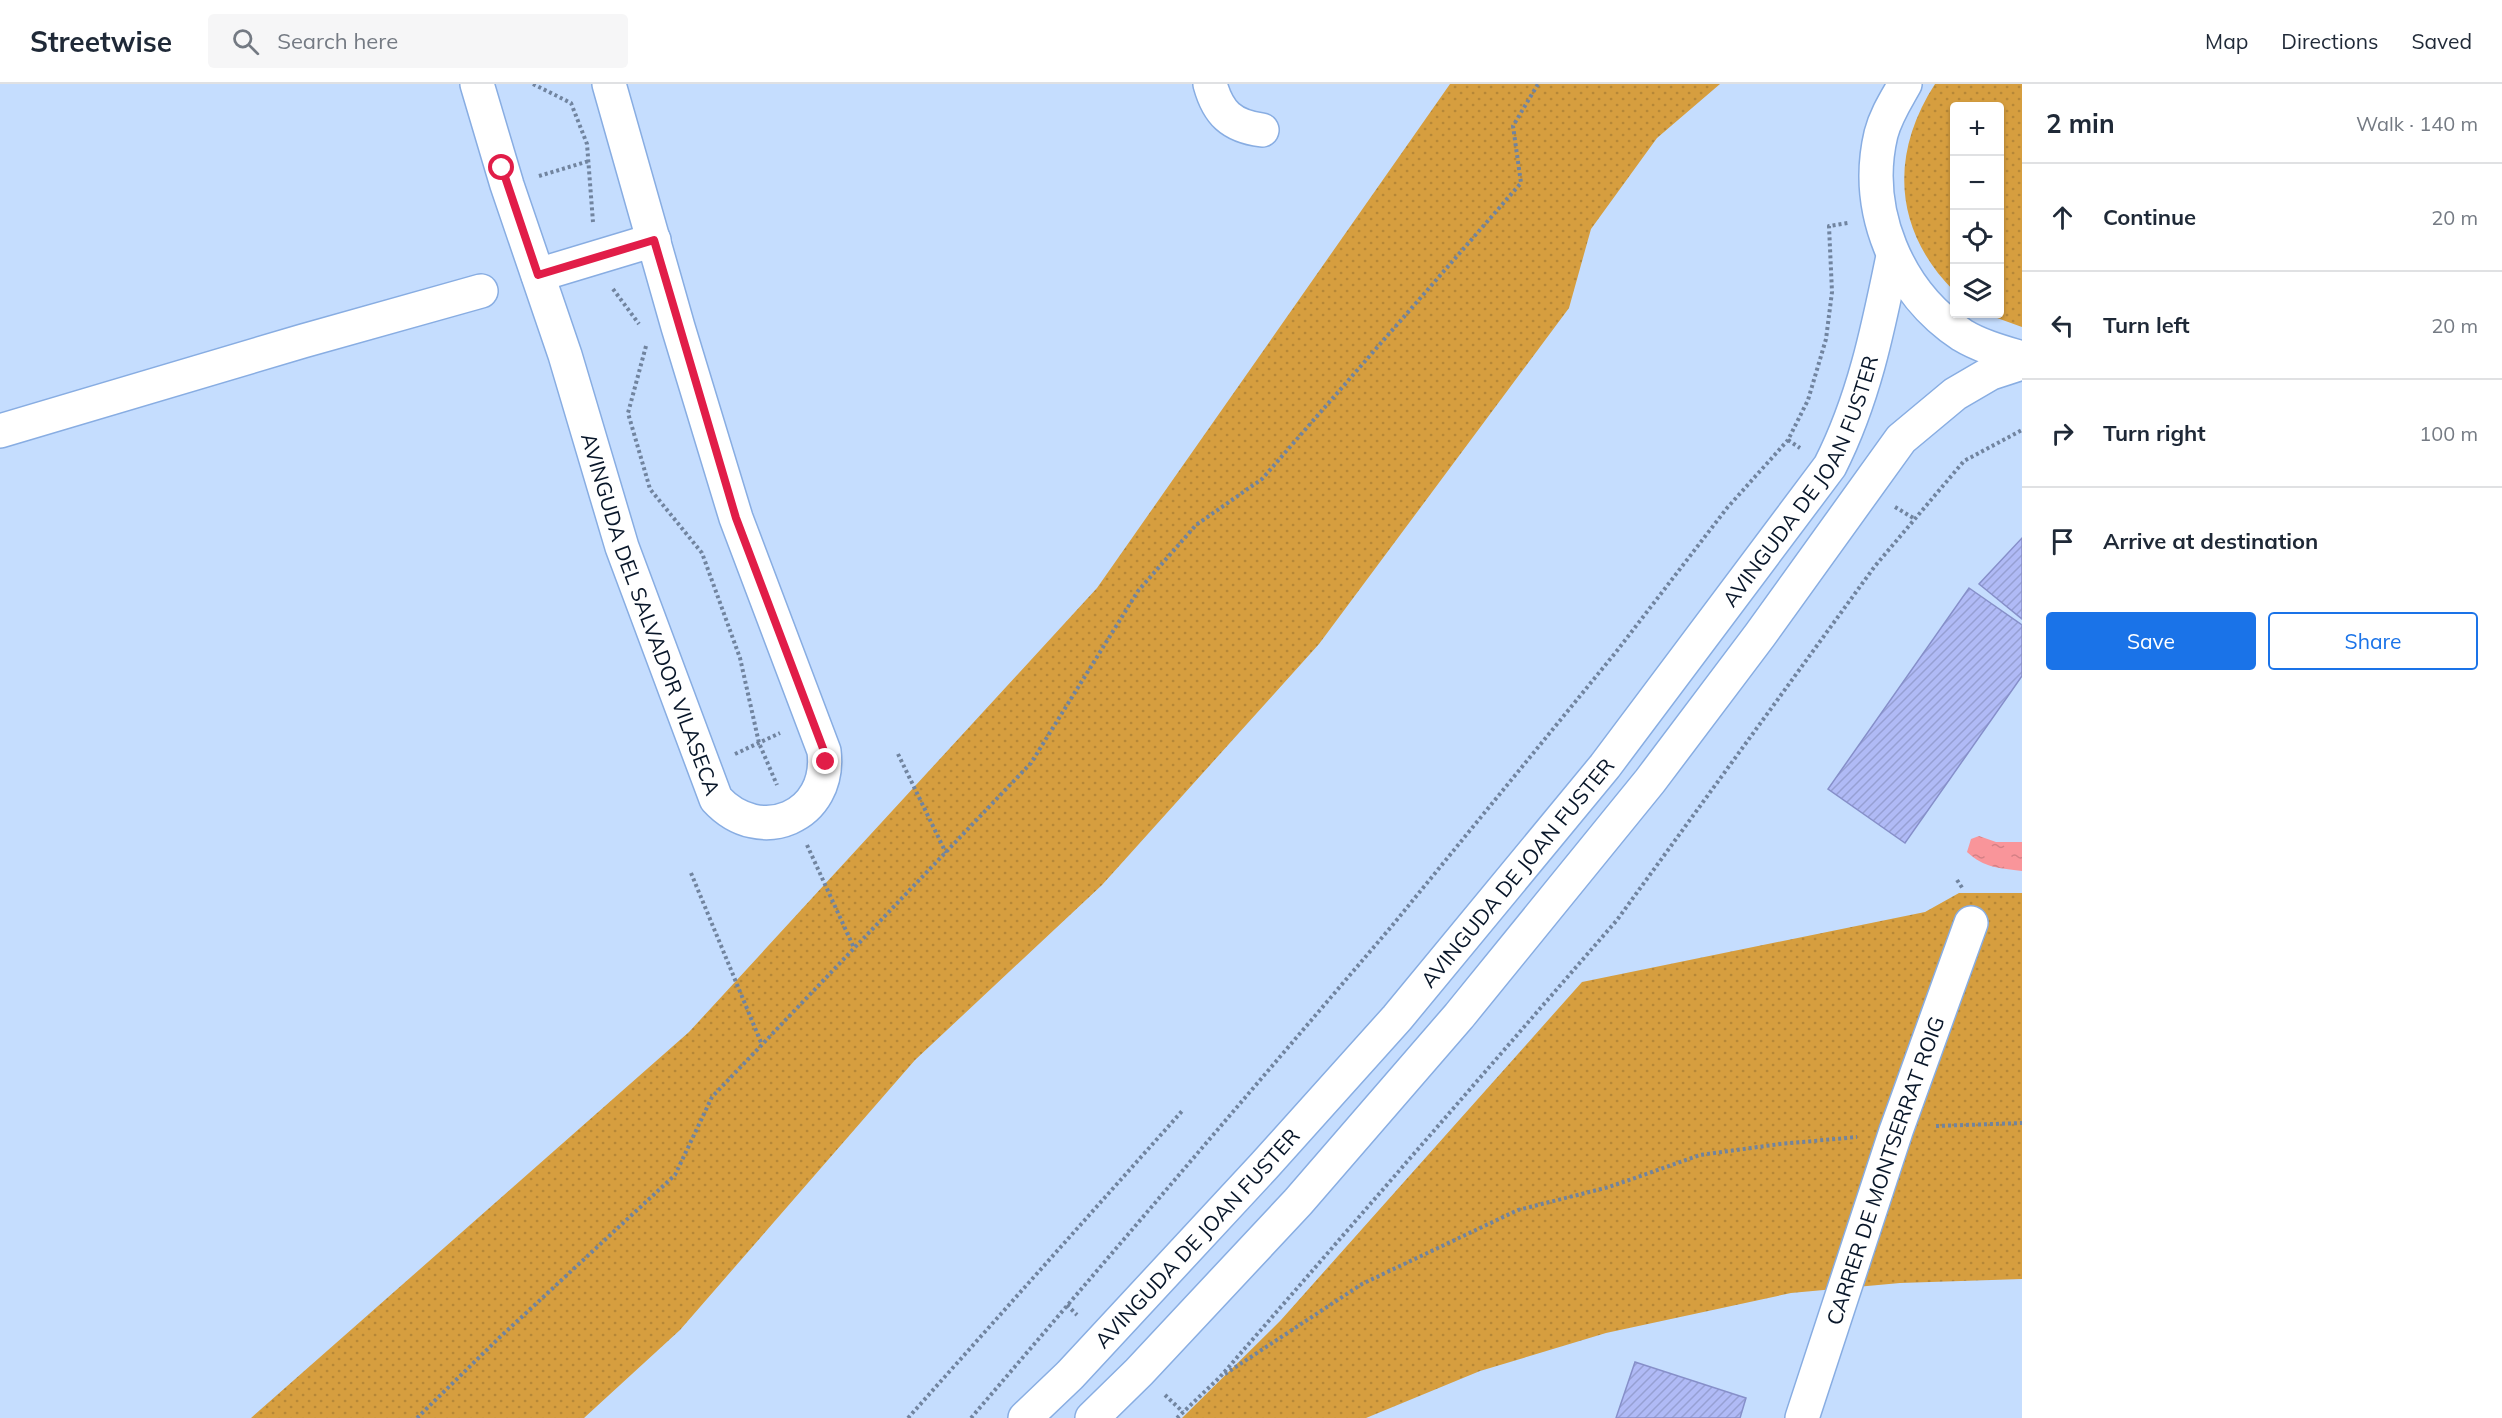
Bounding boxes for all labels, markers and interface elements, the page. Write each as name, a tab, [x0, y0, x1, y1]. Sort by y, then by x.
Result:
search box	[208, 14, 628, 68]
text: Streetwise	[30, 24, 172, 59]
icon: search	[229, 25, 262, 58]
text: Search here	[277, 27, 398, 55]
text: Map	[2205, 28, 2248, 54]
text: Directions	[2281, 28, 2378, 54]
text: Saved	[2411, 28, 2472, 54]
map controls	[1950, 102, 2004, 318]
button: +	[1950, 102, 2004, 156]
text: 2 min	[2046, 107, 2115, 140]
text: Walk · 140 m	[2356, 111, 2478, 136]
route start	[488, 154, 514, 180]
button: −	[1950, 156, 2004, 210]
icon: ahead	[2046, 201, 2079, 234]
text: Continue	[2103, 203, 2196, 231]
text: 20 m	[2431, 205, 2478, 230]
button: locate	[1950, 210, 2004, 264]
button: layers	[1950, 264, 2004, 318]
icon: left	[2046, 309, 2079, 342]
text: Turn left	[2103, 311, 2190, 339]
text: 20 m	[2431, 313, 2478, 338]
street label: AVINGUDA DE JOAN FUSTER	[1716, 352, 1883, 611]
icon: right	[2046, 417, 2079, 450]
text: Turn right	[2103, 419, 2206, 447]
text: 100 m	[2419, 421, 2478, 446]
street label: AVINGUDA DEL SALVADOR VILASECA	[576, 430, 727, 799]
icon: arrive	[2046, 525, 2079, 558]
text: Arrive at destination	[2103, 527, 2318, 555]
button: Save	[2046, 612, 2256, 670]
button: Share	[2268, 612, 2478, 670]
route end	[812, 748, 838, 774]
street label: AVINGUDA DE JOAN FUSTER	[1415, 753, 1619, 993]
street label: CARRER DE MONTSERRAT ROIG	[1820, 1013, 1949, 1328]
street label: AVINGUDA DE JOAN FUSTER	[1089, 1123, 1305, 1353]

